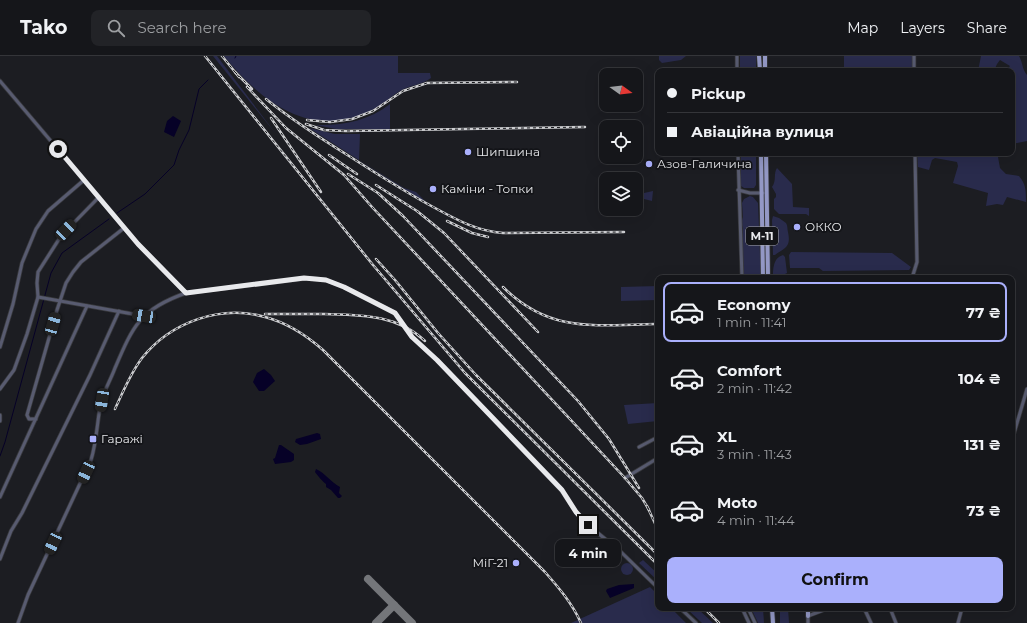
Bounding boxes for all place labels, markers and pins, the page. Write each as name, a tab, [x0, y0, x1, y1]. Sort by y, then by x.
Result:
place label: Шипшина	[476, 144, 540, 159]
marker: Шипшина	[463, 147, 473, 157]
place label: Азов-Галичина	[657, 156, 752, 171]
marker: Азов-Галичина	[644, 159, 654, 169]
place label: Каміни - Топки	[441, 181, 534, 196]
marker: Каміни - Топки	[428, 184, 438, 194]
place label: ОККО	[805, 219, 842, 234]
marker: ОККО	[792, 222, 802, 232]
place label: Гаражі	[101, 431, 143, 446]
marker: Гаражі	[88, 434, 98, 444]
place label: МіГ-21	[472, 555, 508, 570]
marker: МіГ-21	[511, 558, 521, 568]

